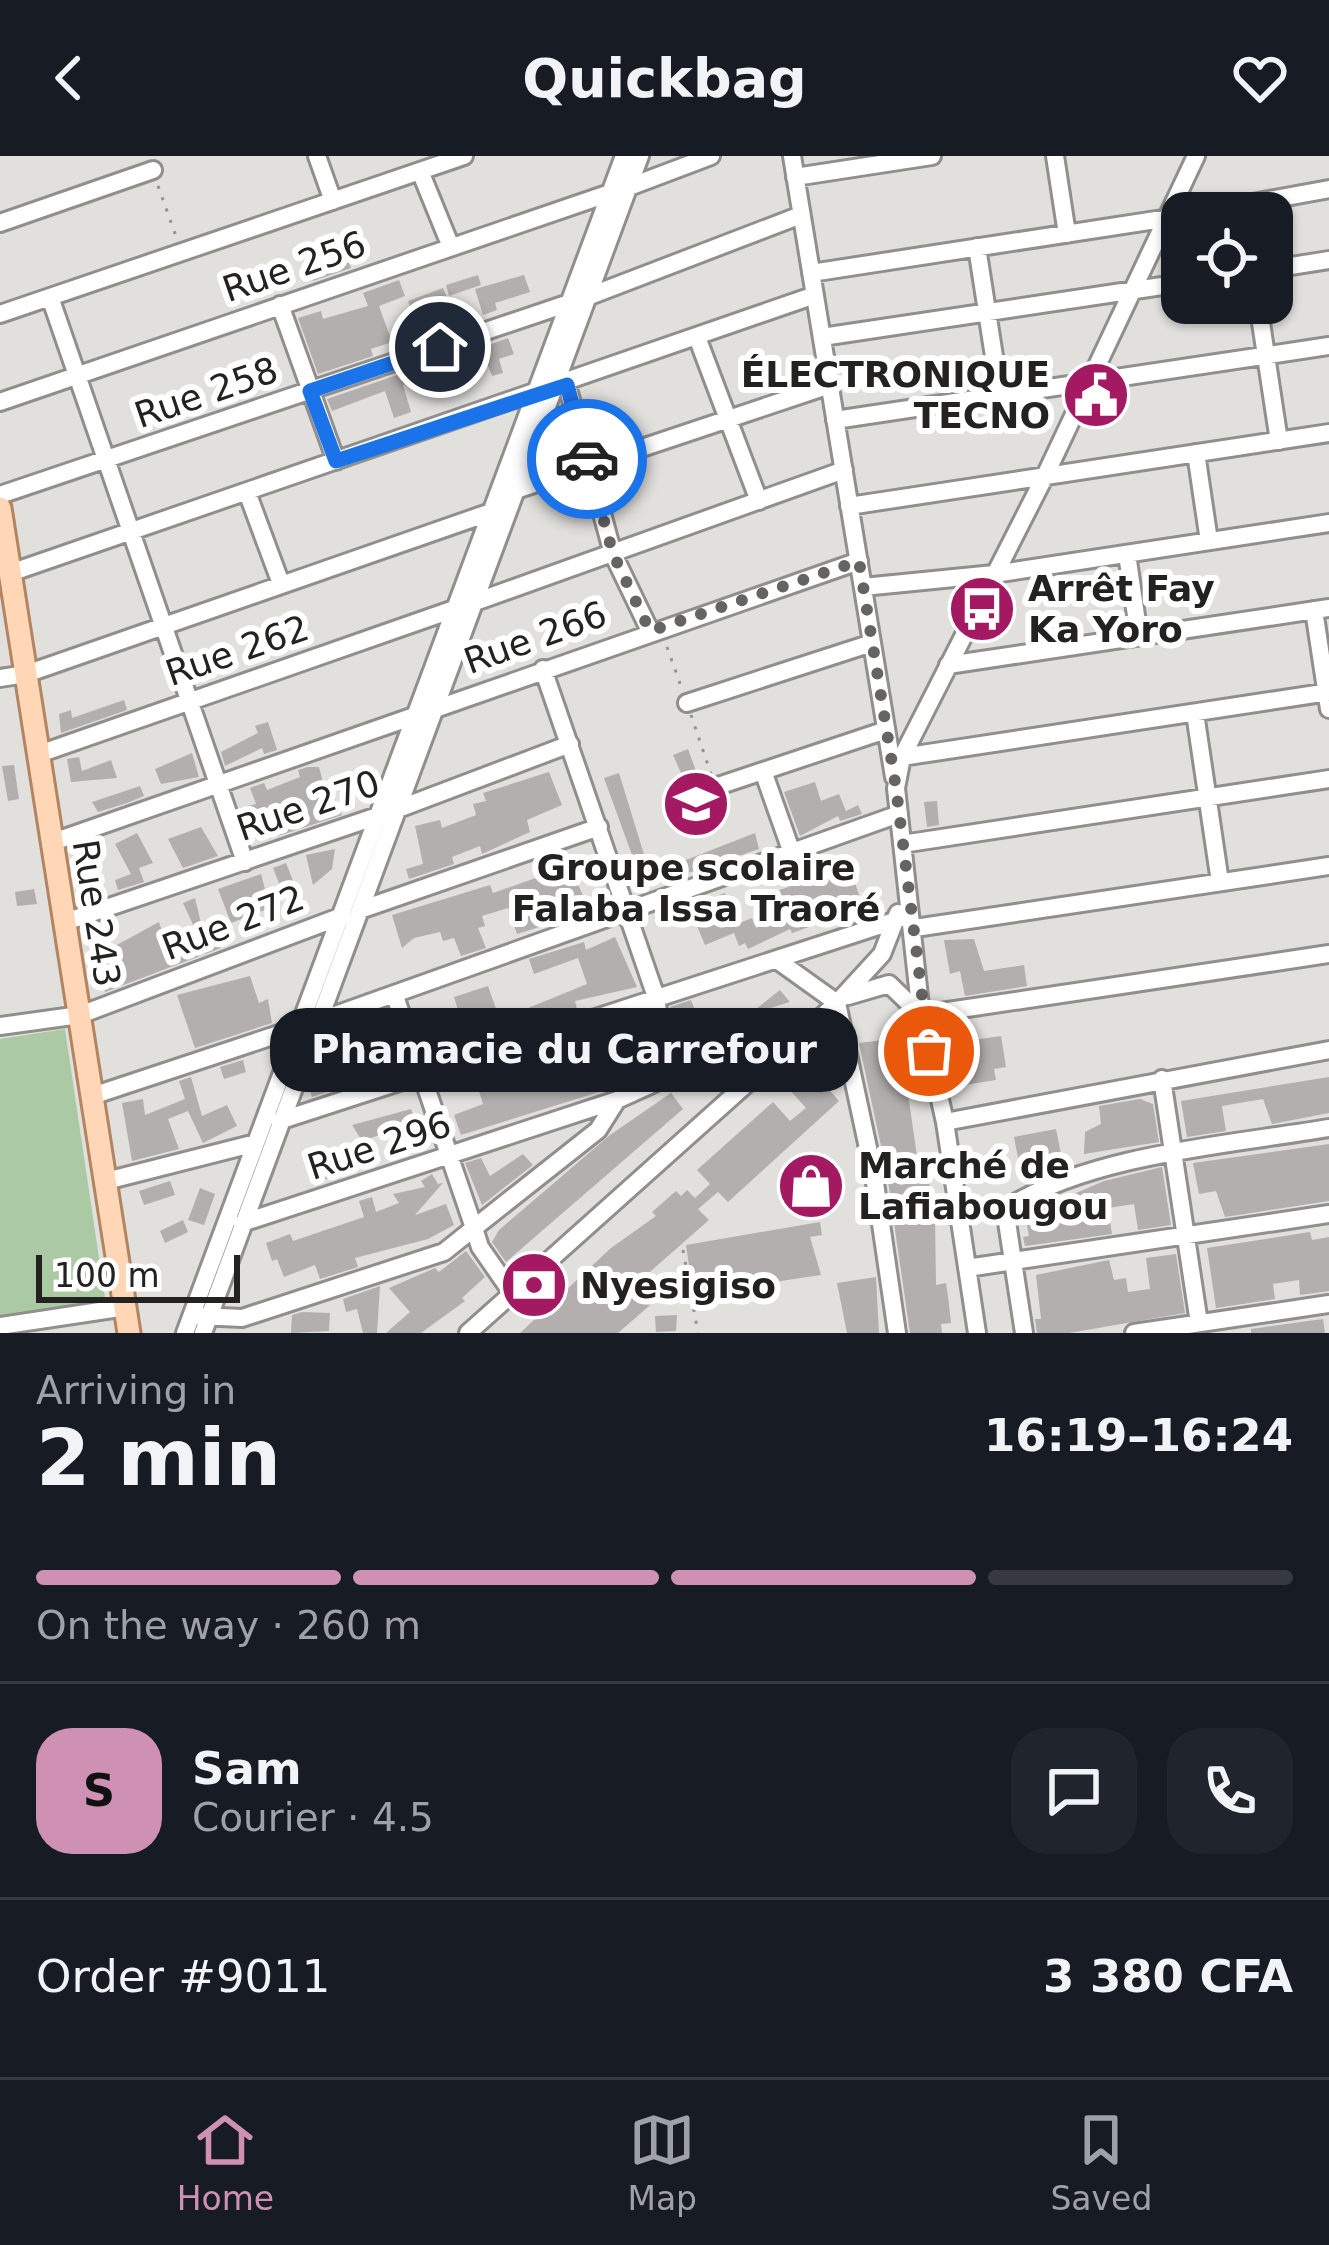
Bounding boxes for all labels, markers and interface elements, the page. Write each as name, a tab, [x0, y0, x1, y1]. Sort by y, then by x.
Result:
icon: back	[36, 45, 102, 111]
icon: heart	[1227, 45, 1293, 111]
text: Quickbag	[522, 47, 807, 110]
map controls	[1161, 192, 1293, 324]
button: locate	[1161, 192, 1293, 324]
street label: Rue 256	[217, 223, 371, 310]
pin	[389, 296, 491, 398]
icon: home	[407, 314, 473, 380]
street label: Rue 258	[129, 349, 283, 436]
place label: ÉLECTRONIQUE TECNO	[741, 354, 1050, 436]
public building icon: ÉLECTRONIQUE TECNO	[1061, 360, 1131, 430]
courier	[527, 399, 647, 519]
icon: car	[554, 426, 620, 492]
place label: Arrêt Fay Ka Yoro	[1028, 568, 1215, 650]
bus stop icon: Arrêt Fay Ka Yoro	[947, 574, 1017, 644]
street label: Rue 266	[458, 593, 612, 682]
street label: Rue 262	[160, 607, 314, 694]
street label: Rue 270	[231, 762, 385, 849]
school or university icon: Groupe scolaire Falaba Issa Traoré	[661, 769, 731, 839]
street label: Rue 243	[65, 837, 128, 990]
place label: Groupe scolaire Falaba Issa Traoré	[512, 847, 880, 929]
street label: Rue 272	[156, 877, 310, 968]
pin	[878, 1000, 980, 1102]
callout: Phamacie du Carrefour	[269, 1009, 857, 1093]
icon: bag	[896, 1018, 962, 1084]
text: Phamacie du Carrefour	[311, 1027, 817, 1072]
street label: Rue 296	[302, 1103, 456, 1188]
place label: Marché de Lafiabougou	[858, 1145, 1108, 1227]
shop icon: Marché de Lafiabougou	[776, 1151, 846, 1221]
scale bar	[36, 1249, 240, 1302]
bank icon: Nyesigiso	[499, 1250, 569, 1320]
text: 100 m	[54, 1256, 160, 1295]
place label: Nyesigiso	[580, 1265, 776, 1306]
text: Arriving in	[36, 1368, 236, 1413]
text: 16:19–16:24	[984, 1409, 1293, 1462]
text: 2 min	[36, 1413, 281, 1503]
text: On the way · 260 m	[36, 1603, 421, 1648]
button: chat	[1011, 1728, 1137, 1854]
button: phone	[1167, 1728, 1293, 1854]
text: Sam	[192, 1742, 302, 1795]
text: S	[83, 1764, 115, 1817]
text: Courier · 4.5	[192, 1795, 434, 1840]
text: Order #9011	[36, 1950, 330, 2003]
text: 3 380 CFA	[1043, 1950, 1293, 2003]
tab: Home	[177, 2107, 274, 2218]
tab: Map	[627, 2107, 697, 2218]
tab: Saved	[1050, 2107, 1152, 2218]

